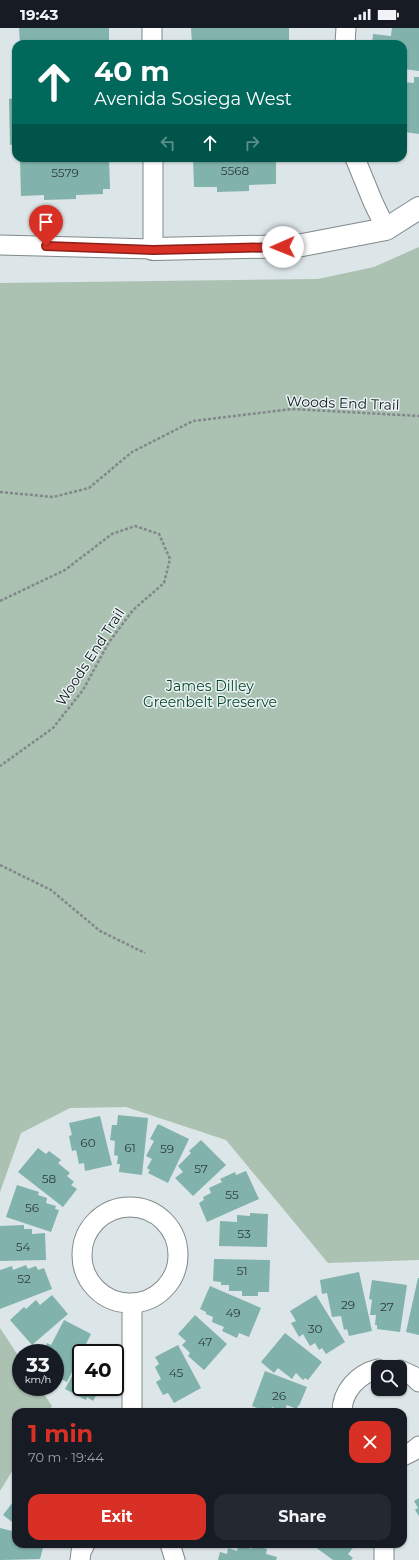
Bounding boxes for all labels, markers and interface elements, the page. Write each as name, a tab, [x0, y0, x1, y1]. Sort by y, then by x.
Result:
text: 19:43	[20, 5, 58, 24]
text: 40 m	[94, 54, 170, 88]
icon: ahead	[28, 56, 80, 108]
text: Avenida Sosiega West	[94, 88, 292, 110]
icon: left	[157, 132, 179, 154]
icon: ahead	[199, 132, 221, 154]
icon: right	[241, 132, 263, 154]
house number: 5568	[221, 163, 250, 178]
house number: 5579	[51, 165, 79, 180]
pin	[29, 205, 63, 246]
icon: arrive	[35, 211, 57, 233]
position arrow	[262, 226, 304, 268]
street label: Woods End Trail	[286, 392, 400, 414]
street label: Woods End Trail	[52, 605, 128, 709]
park label: James Dilley Greenbelt Preserve	[143, 677, 277, 711]
house number: 60	[80, 1135, 96, 1150]
house number: 61	[124, 1140, 136, 1155]
house number: 59	[160, 1141, 174, 1156]
house number: 57	[194, 1161, 208, 1176]
house number: 58	[42, 1171, 57, 1186]
house number: 55	[225, 1187, 239, 1202]
house number: 56	[25, 1200, 39, 1215]
house number: 53	[237, 1226, 251, 1241]
house number: 54	[16, 1239, 30, 1254]
house number: 51	[236, 1263, 248, 1278]
house number: 52	[17, 1271, 31, 1286]
house number: 29	[341, 1297, 355, 1312]
house number: 27	[380, 1299, 394, 1314]
house number: 49	[225, 1305, 241, 1320]
house number: 30	[308, 1321, 322, 1336]
house number: 47	[198, 1334, 212, 1349]
speed limit sign: 40	[72, 1344, 124, 1396]
text: 33	[26, 1353, 50, 1377]
map controls	[371, 1360, 407, 1396]
button: search	[371, 1360, 407, 1396]
house number: 45	[169, 1365, 184, 1380]
text: km/h	[25, 1373, 51, 1386]
house number: 26	[272, 1388, 286, 1403]
text: 1 min	[28, 1419, 93, 1448]
button: close	[349, 1421, 391, 1463]
text: 70 m · 19:44	[28, 1449, 104, 1465]
button: Exit	[28, 1494, 206, 1540]
button: Share	[214, 1494, 391, 1540]

